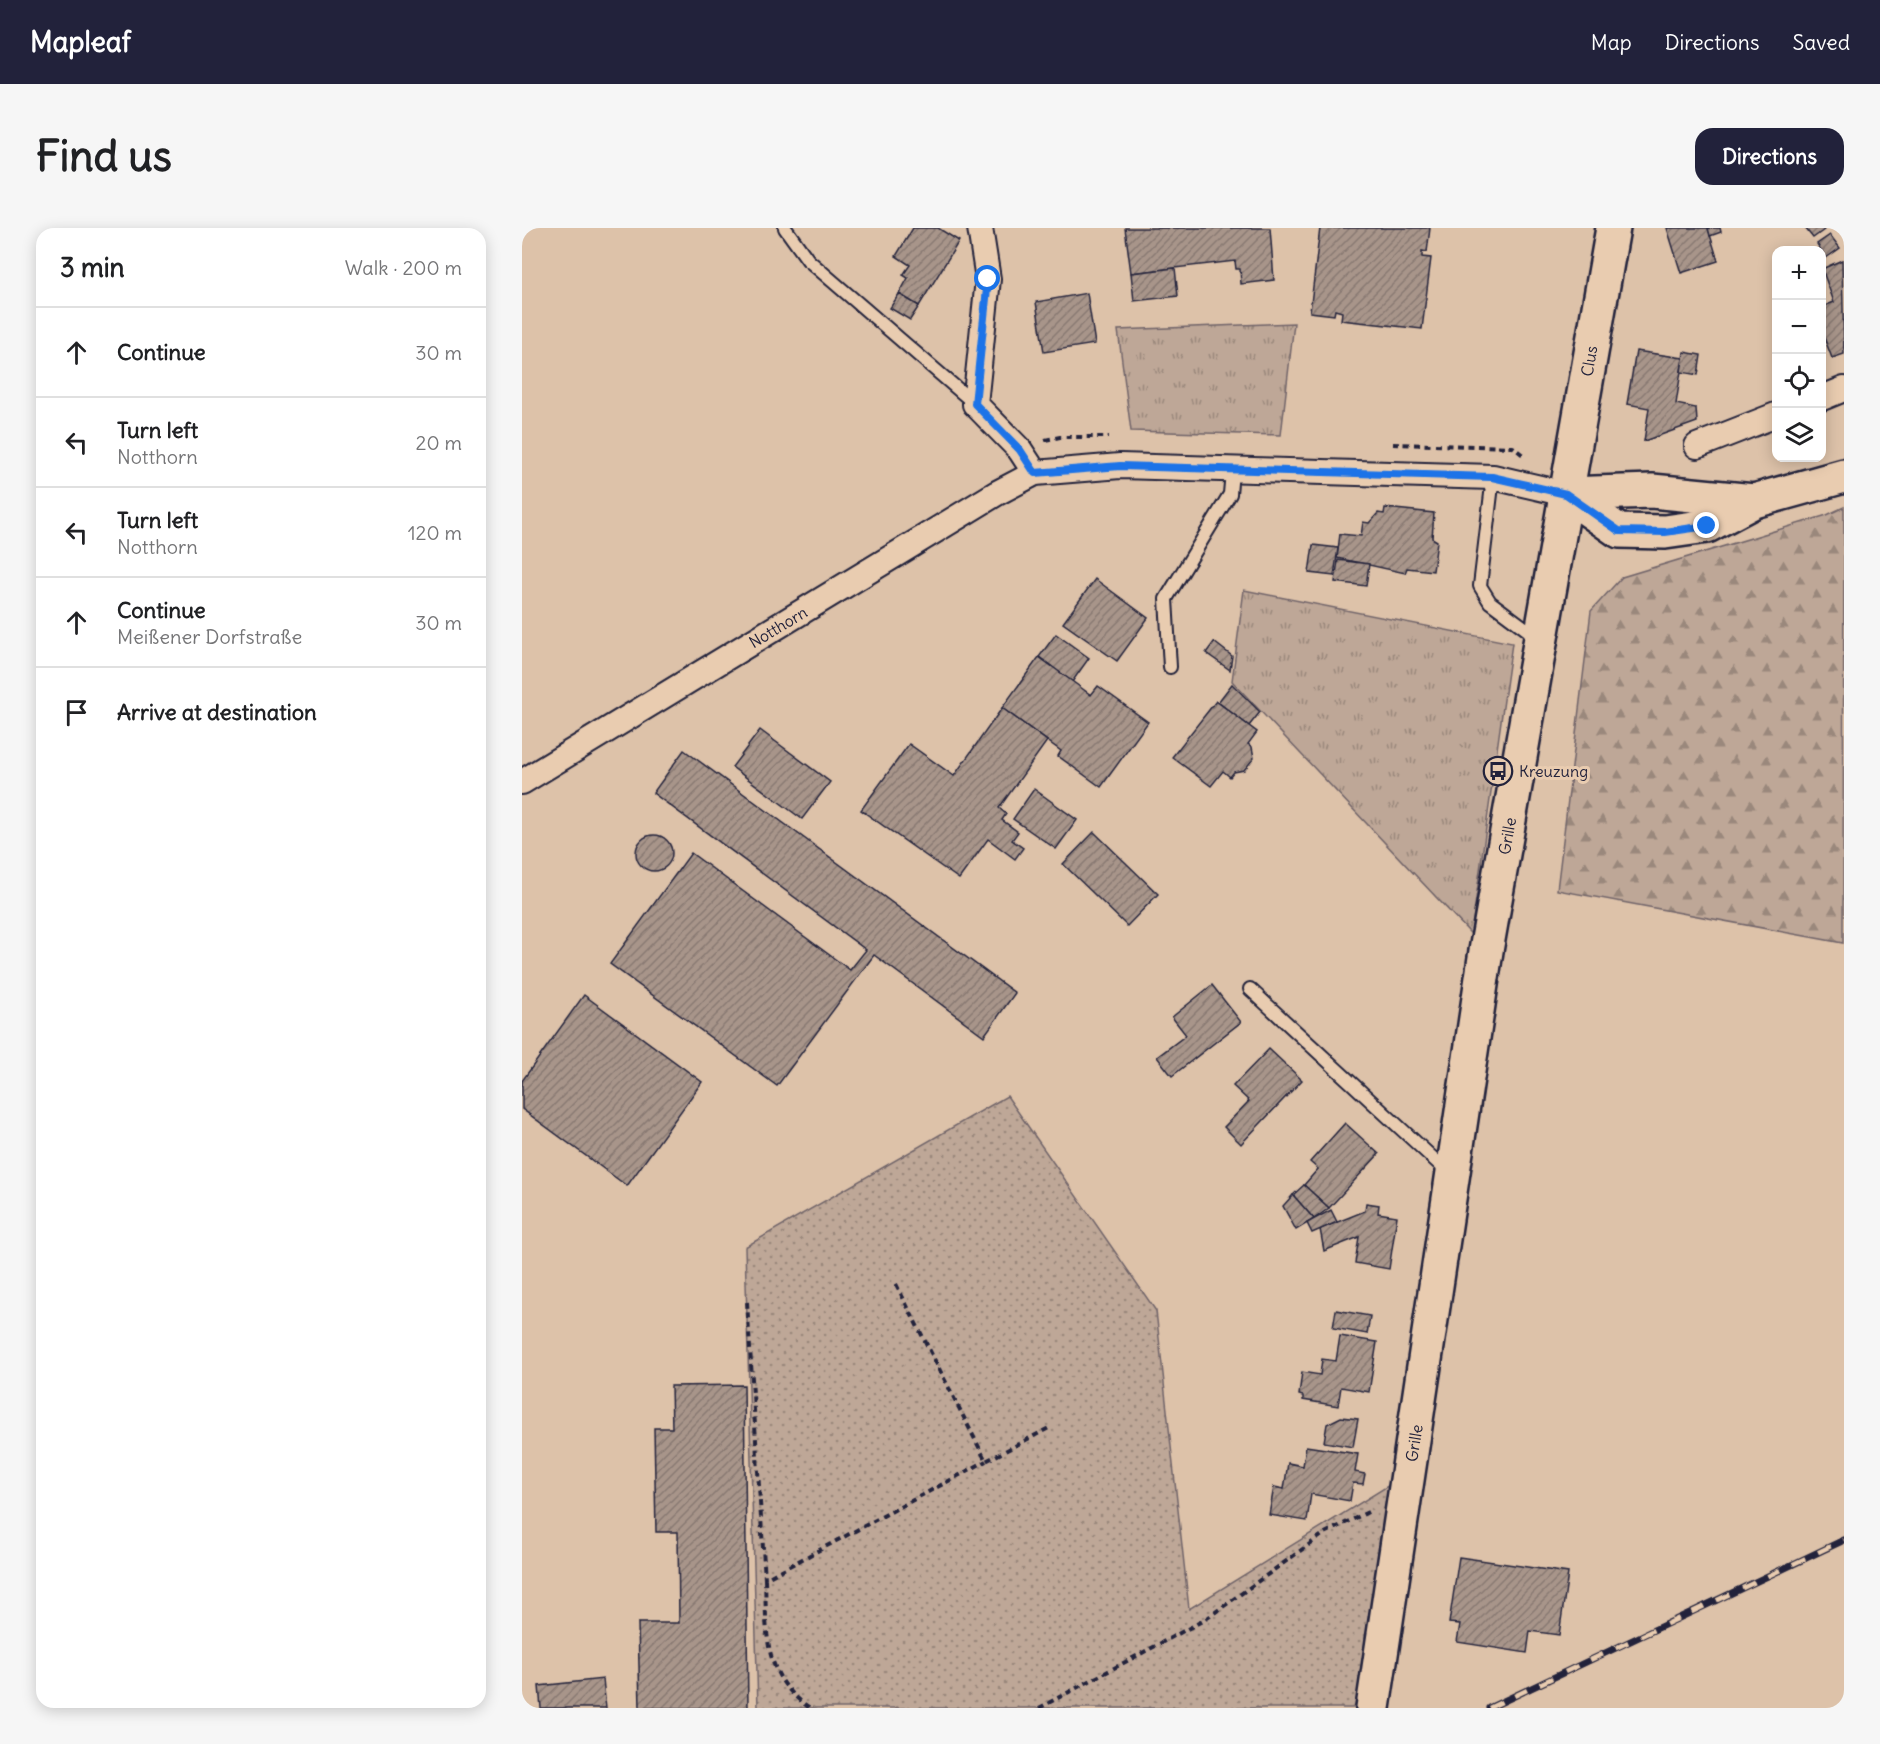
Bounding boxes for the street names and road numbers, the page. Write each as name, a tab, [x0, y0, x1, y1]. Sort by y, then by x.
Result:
street label: Clus	[1576, 344, 1602, 378]
street label: Notthorn	[745, 602, 811, 652]
street label: Grille	[1494, 816, 1520, 856]
street label: Grille	[1401, 1423, 1427, 1463]

